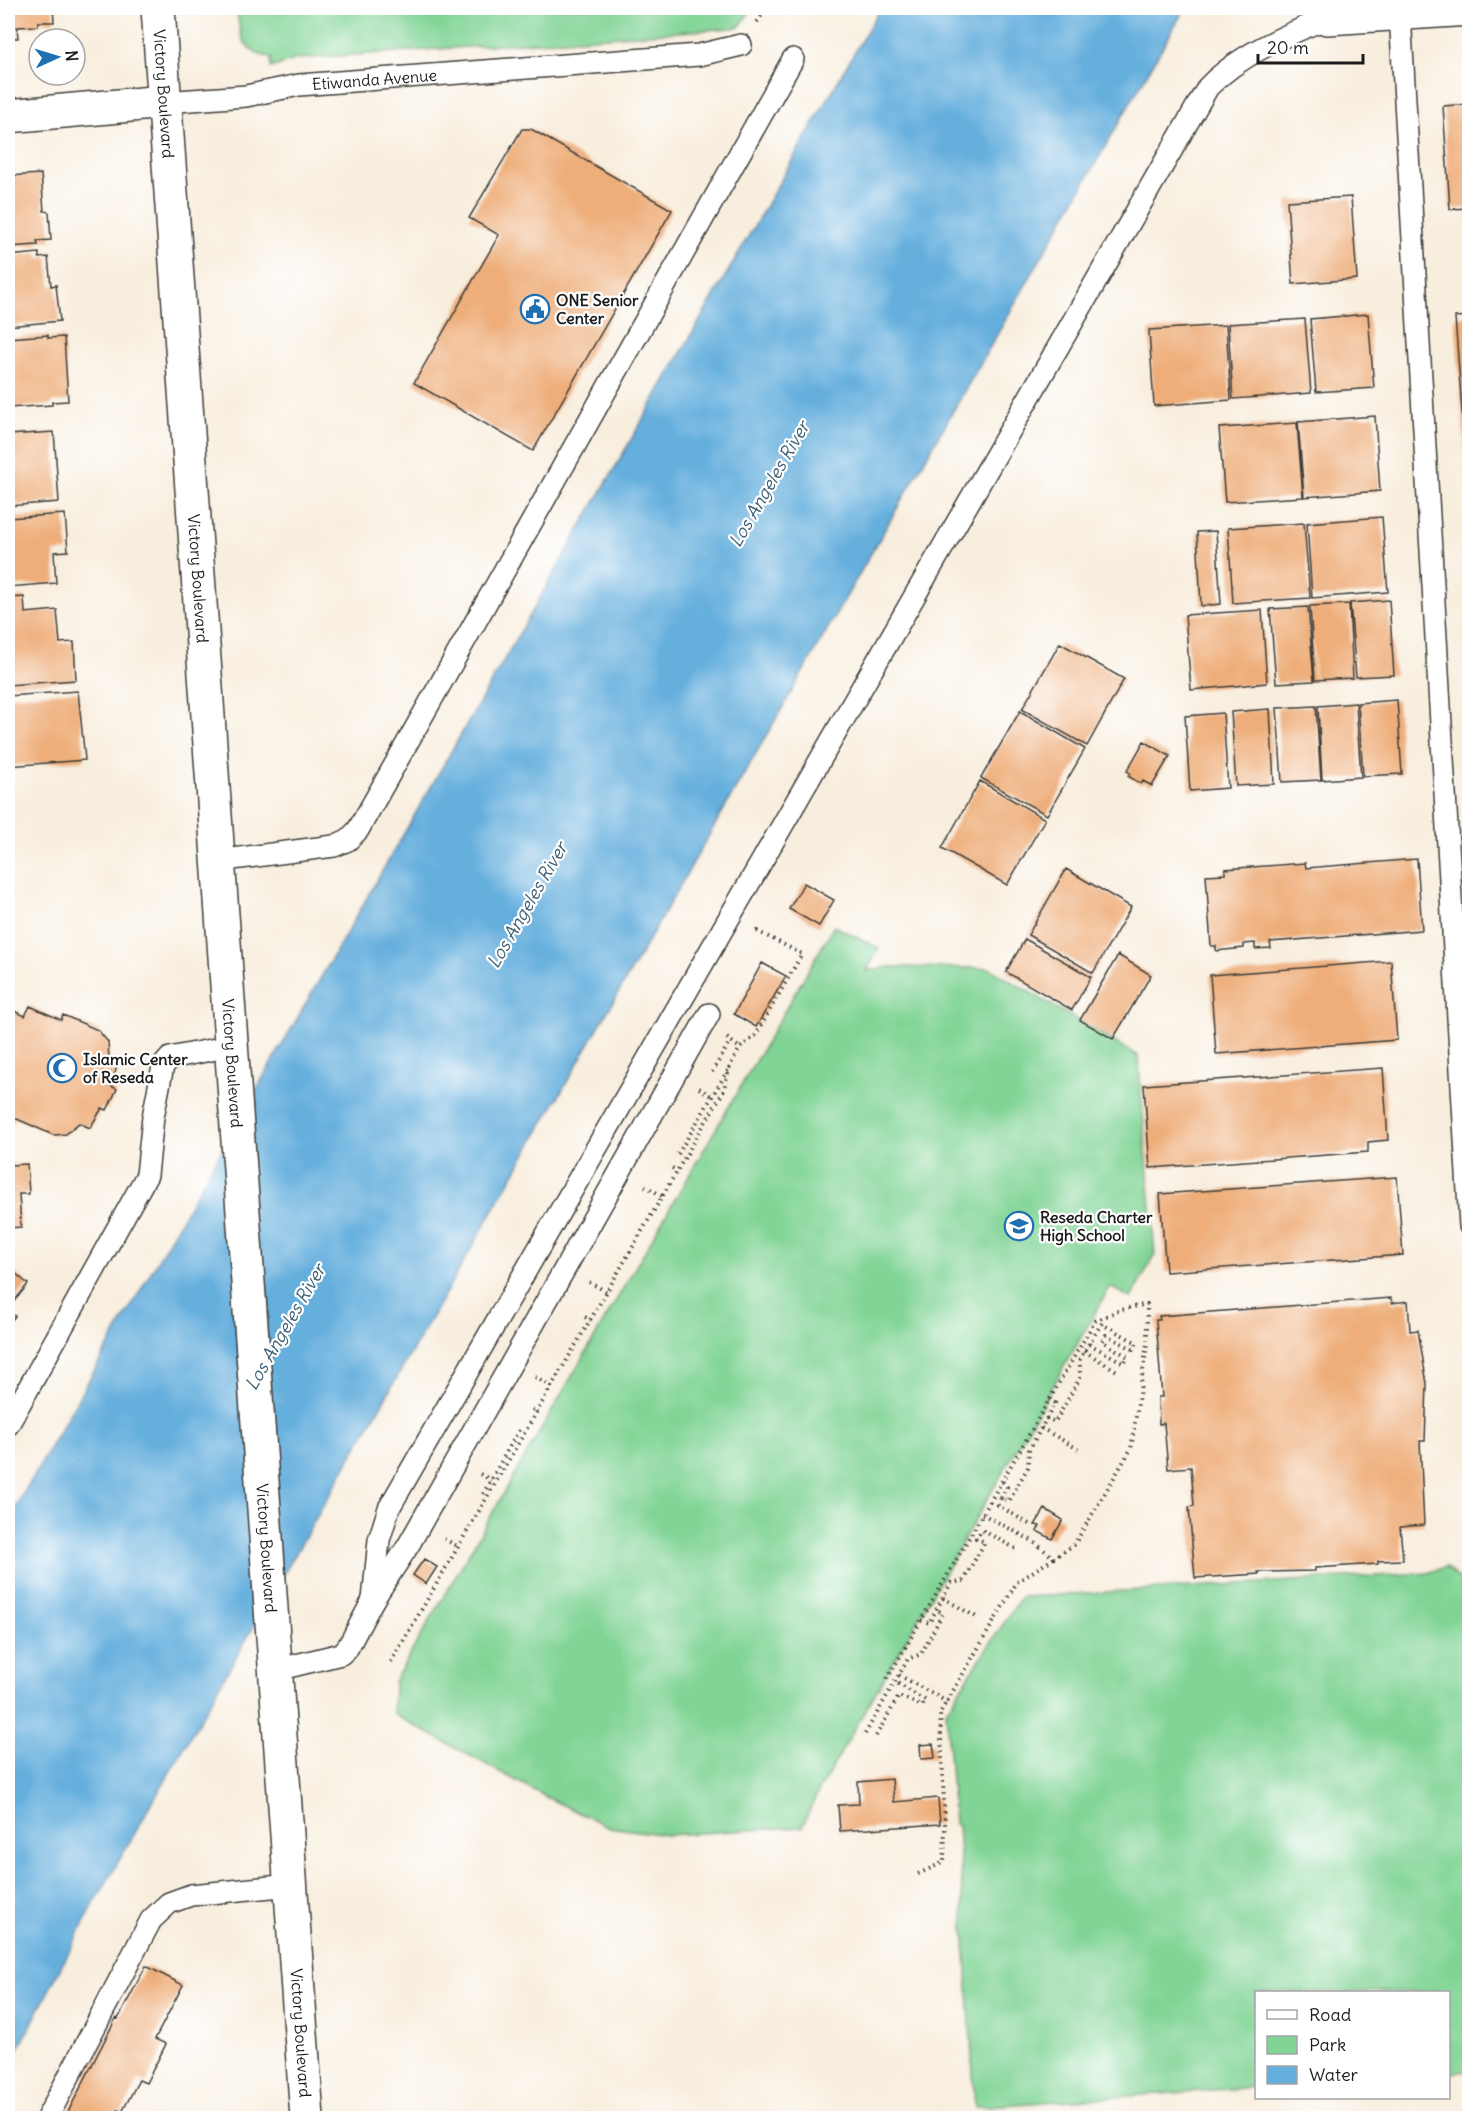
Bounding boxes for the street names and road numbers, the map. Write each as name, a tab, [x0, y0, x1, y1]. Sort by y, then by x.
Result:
street label: Victory Boulevard	[150, 29, 179, 159]
street label: Etiwanda Avenue	[311, 65, 438, 94]
street label: Victory Boulevard	[184, 513, 213, 644]
street label: Victory Boulevard	[218, 998, 247, 1129]
street label: Victory Boulevard	[252, 1483, 281, 1613]
street label: Victory Boulevard	[286, 1968, 316, 2098]

